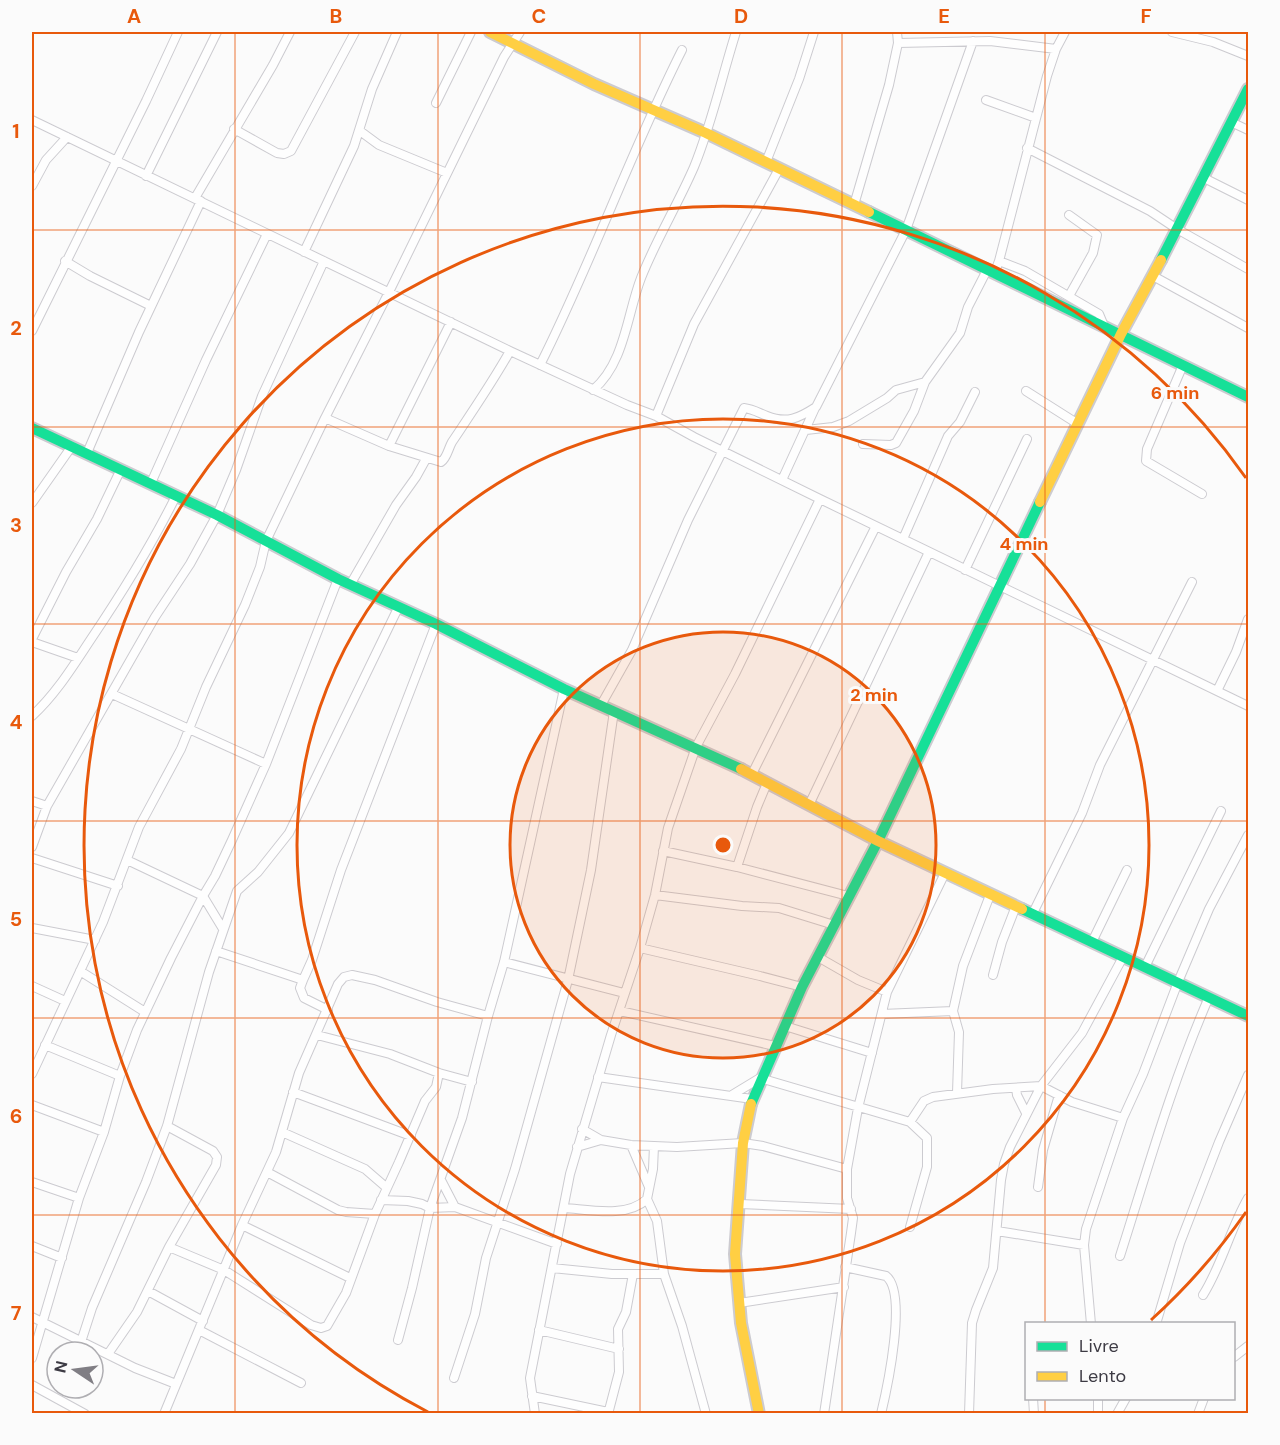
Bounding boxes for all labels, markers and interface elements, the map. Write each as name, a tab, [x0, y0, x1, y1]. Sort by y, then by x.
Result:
text: A	[127, 3, 141, 29]
text: B	[330, 3, 342, 29]
text: C	[532, 3, 546, 29]
text: D	[734, 3, 748, 29]
text: E	[938, 3, 950, 29]
text: F	[1140, 3, 1152, 29]
text: 1	[12, 118, 20, 144]
text: 2	[10, 315, 22, 341]
text: 6 min	[1151, 381, 1199, 405]
text: 3	[10, 512, 22, 538]
text: 4 min	[1000, 532, 1048, 556]
text: 2 min	[850, 683, 898, 707]
text: 4	[10, 709, 23, 735]
centre of rings	[713, 835, 733, 855]
text: 5	[10, 906, 22, 932]
text: 6	[10, 1103, 22, 1129]
text: 7	[11, 1300, 22, 1326]
legend	[1025, 1322, 1235, 1400]
text: Livre	[1079, 1334, 1119, 1358]
north arrow	[45, 1340, 105, 1400]
text: N	[49, 1359, 72, 1375]
text: Lento	[1079, 1364, 1126, 1388]

